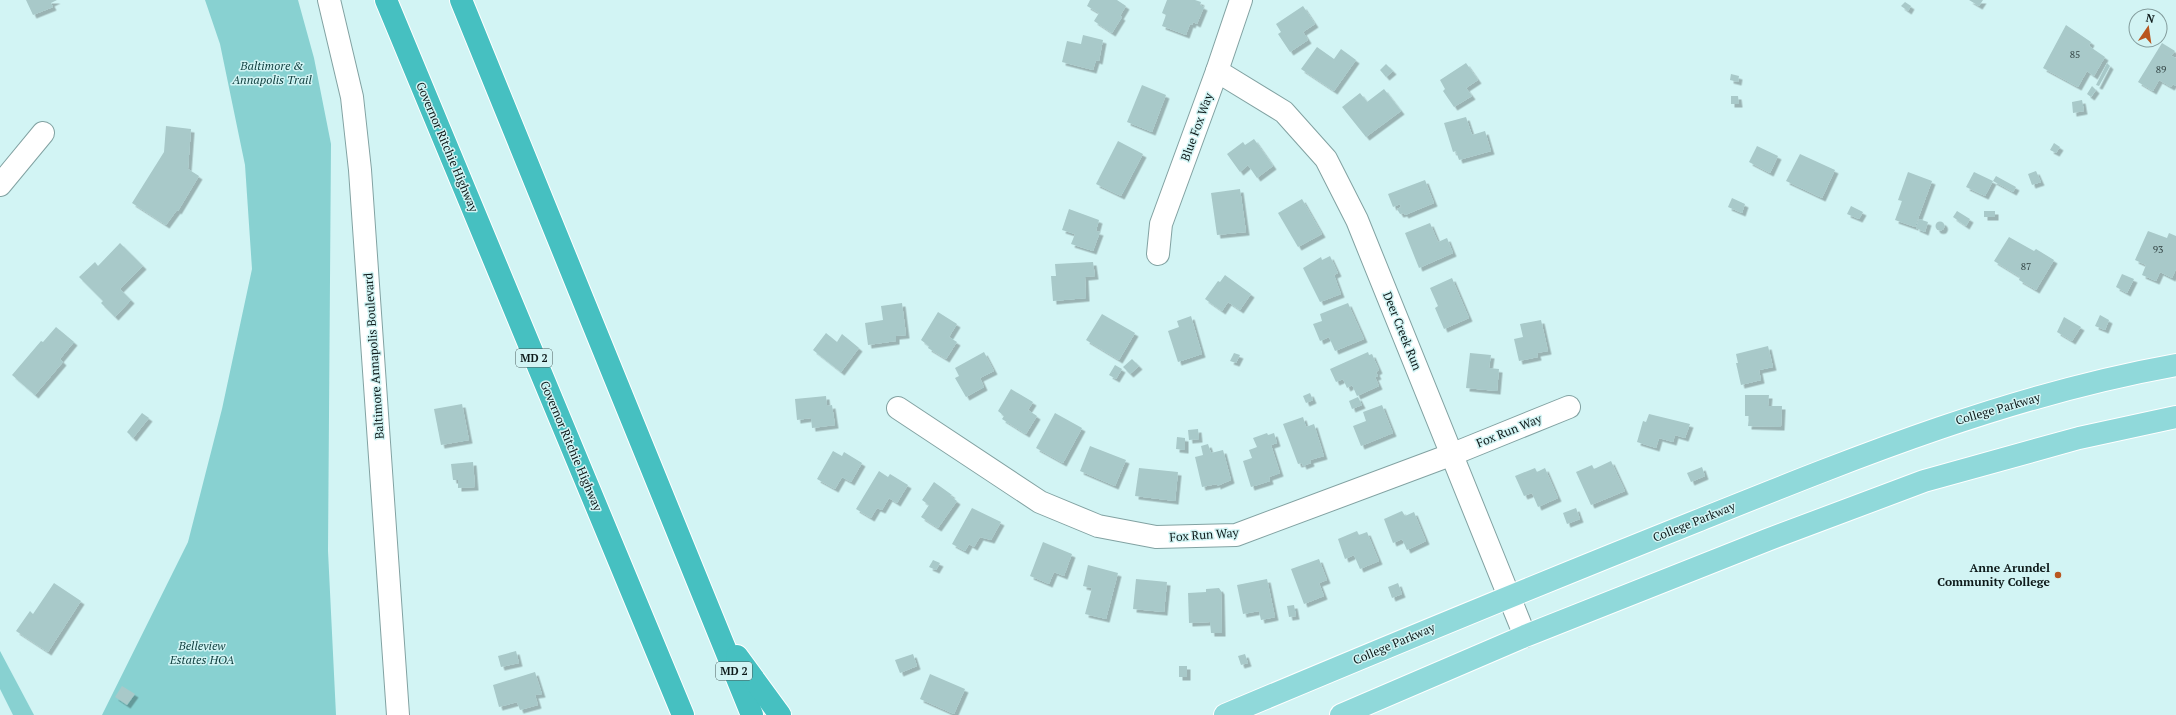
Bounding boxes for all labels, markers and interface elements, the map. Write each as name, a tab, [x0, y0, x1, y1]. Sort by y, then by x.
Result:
north arrow	[2128, 8, 2168, 48]
text: N	[2145, 10, 2157, 26]
house number: 85	[2070, 48, 2080, 61]
park label: Baltimore & Annapolis Trail	[231, 58, 312, 87]
house number: 89	[2156, 63, 2166, 76]
street label: Governor Ritchie Highway	[413, 79, 482, 215]
street label: Blue Fox Way	[1177, 90, 1216, 163]
house number: 93	[2153, 243, 2163, 256]
house number: 87	[2021, 260, 2031, 273]
street label: Baltimore Annapolis Boulevard	[360, 272, 387, 440]
street label: Deer Creek Run	[1380, 289, 1425, 372]
road number: MD 2	[516, 349, 552, 367]
street label: Governor Ritchie Highway	[537, 378, 606, 514]
street label: College Parkway	[1954, 389, 2043, 428]
street label: Fox Run Way	[1474, 410, 1545, 450]
street label: College Parkway	[1650, 498, 1738, 545]
street label: Fox Run Way	[1169, 525, 1240, 544]
place label: Anne Arundel Community College	[1937, 560, 2051, 589]
marker: Anne Arundel Community College	[2053, 570, 2063, 580]
street label: College Parkway	[1351, 619, 1438, 668]
park label: Belleview Estates HOA	[169, 638, 234, 667]
road number: MD 2	[716, 662, 752, 680]

